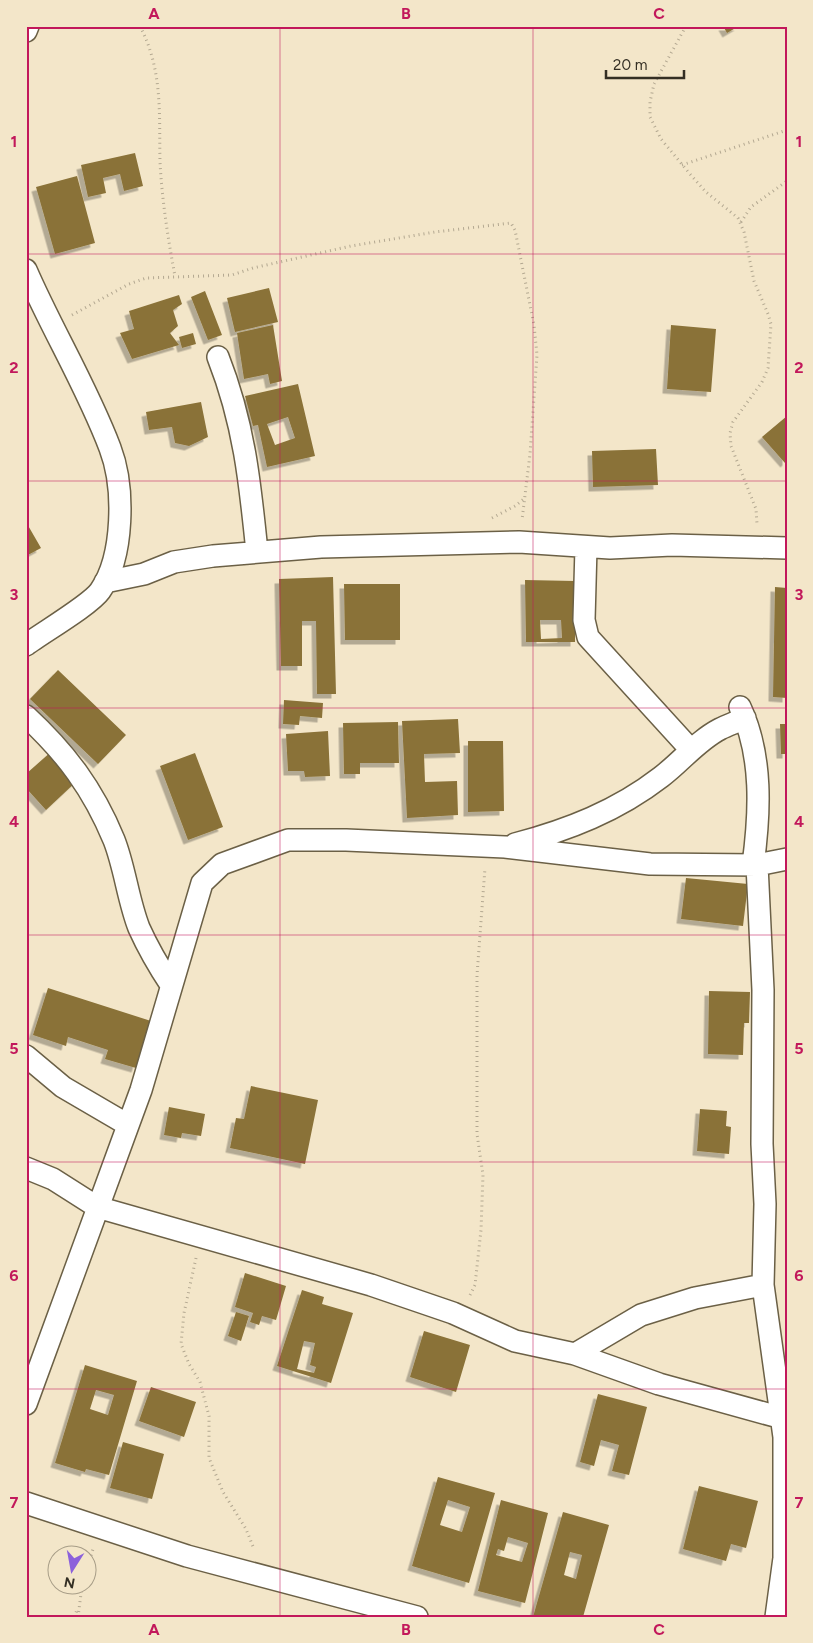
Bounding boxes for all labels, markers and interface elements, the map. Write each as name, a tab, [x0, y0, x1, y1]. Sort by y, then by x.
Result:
text: A	[148, 4, 160, 23]
text: B	[401, 4, 411, 23]
text: C	[653, 4, 665, 23]
scale bar	[606, 48, 683, 80]
text: 20 m	[613, 56, 647, 74]
text: 1	[11, 132, 17, 151]
text: 1	[796, 132, 802, 151]
text: 2	[9, 358, 19, 377]
text: 2	[794, 358, 804, 377]
text: 3	[10, 585, 19, 604]
text: 3	[795, 585, 804, 604]
text: 4	[9, 812, 19, 831]
text: 4	[794, 812, 804, 831]
text: 5	[9, 1039, 19, 1058]
text: 5	[794, 1039, 804, 1058]
text: 6	[9, 1266, 19, 1285]
text: 6	[794, 1266, 804, 1285]
text: 7	[10, 1493, 19, 1512]
text: 7	[795, 1493, 804, 1512]
north arrow	[48, 1546, 98, 1596]
text: N	[63, 1573, 77, 1592]
text: A	[148, 1620, 160, 1639]
text: B	[401, 1620, 411, 1639]
text: C	[653, 1620, 665, 1639]

